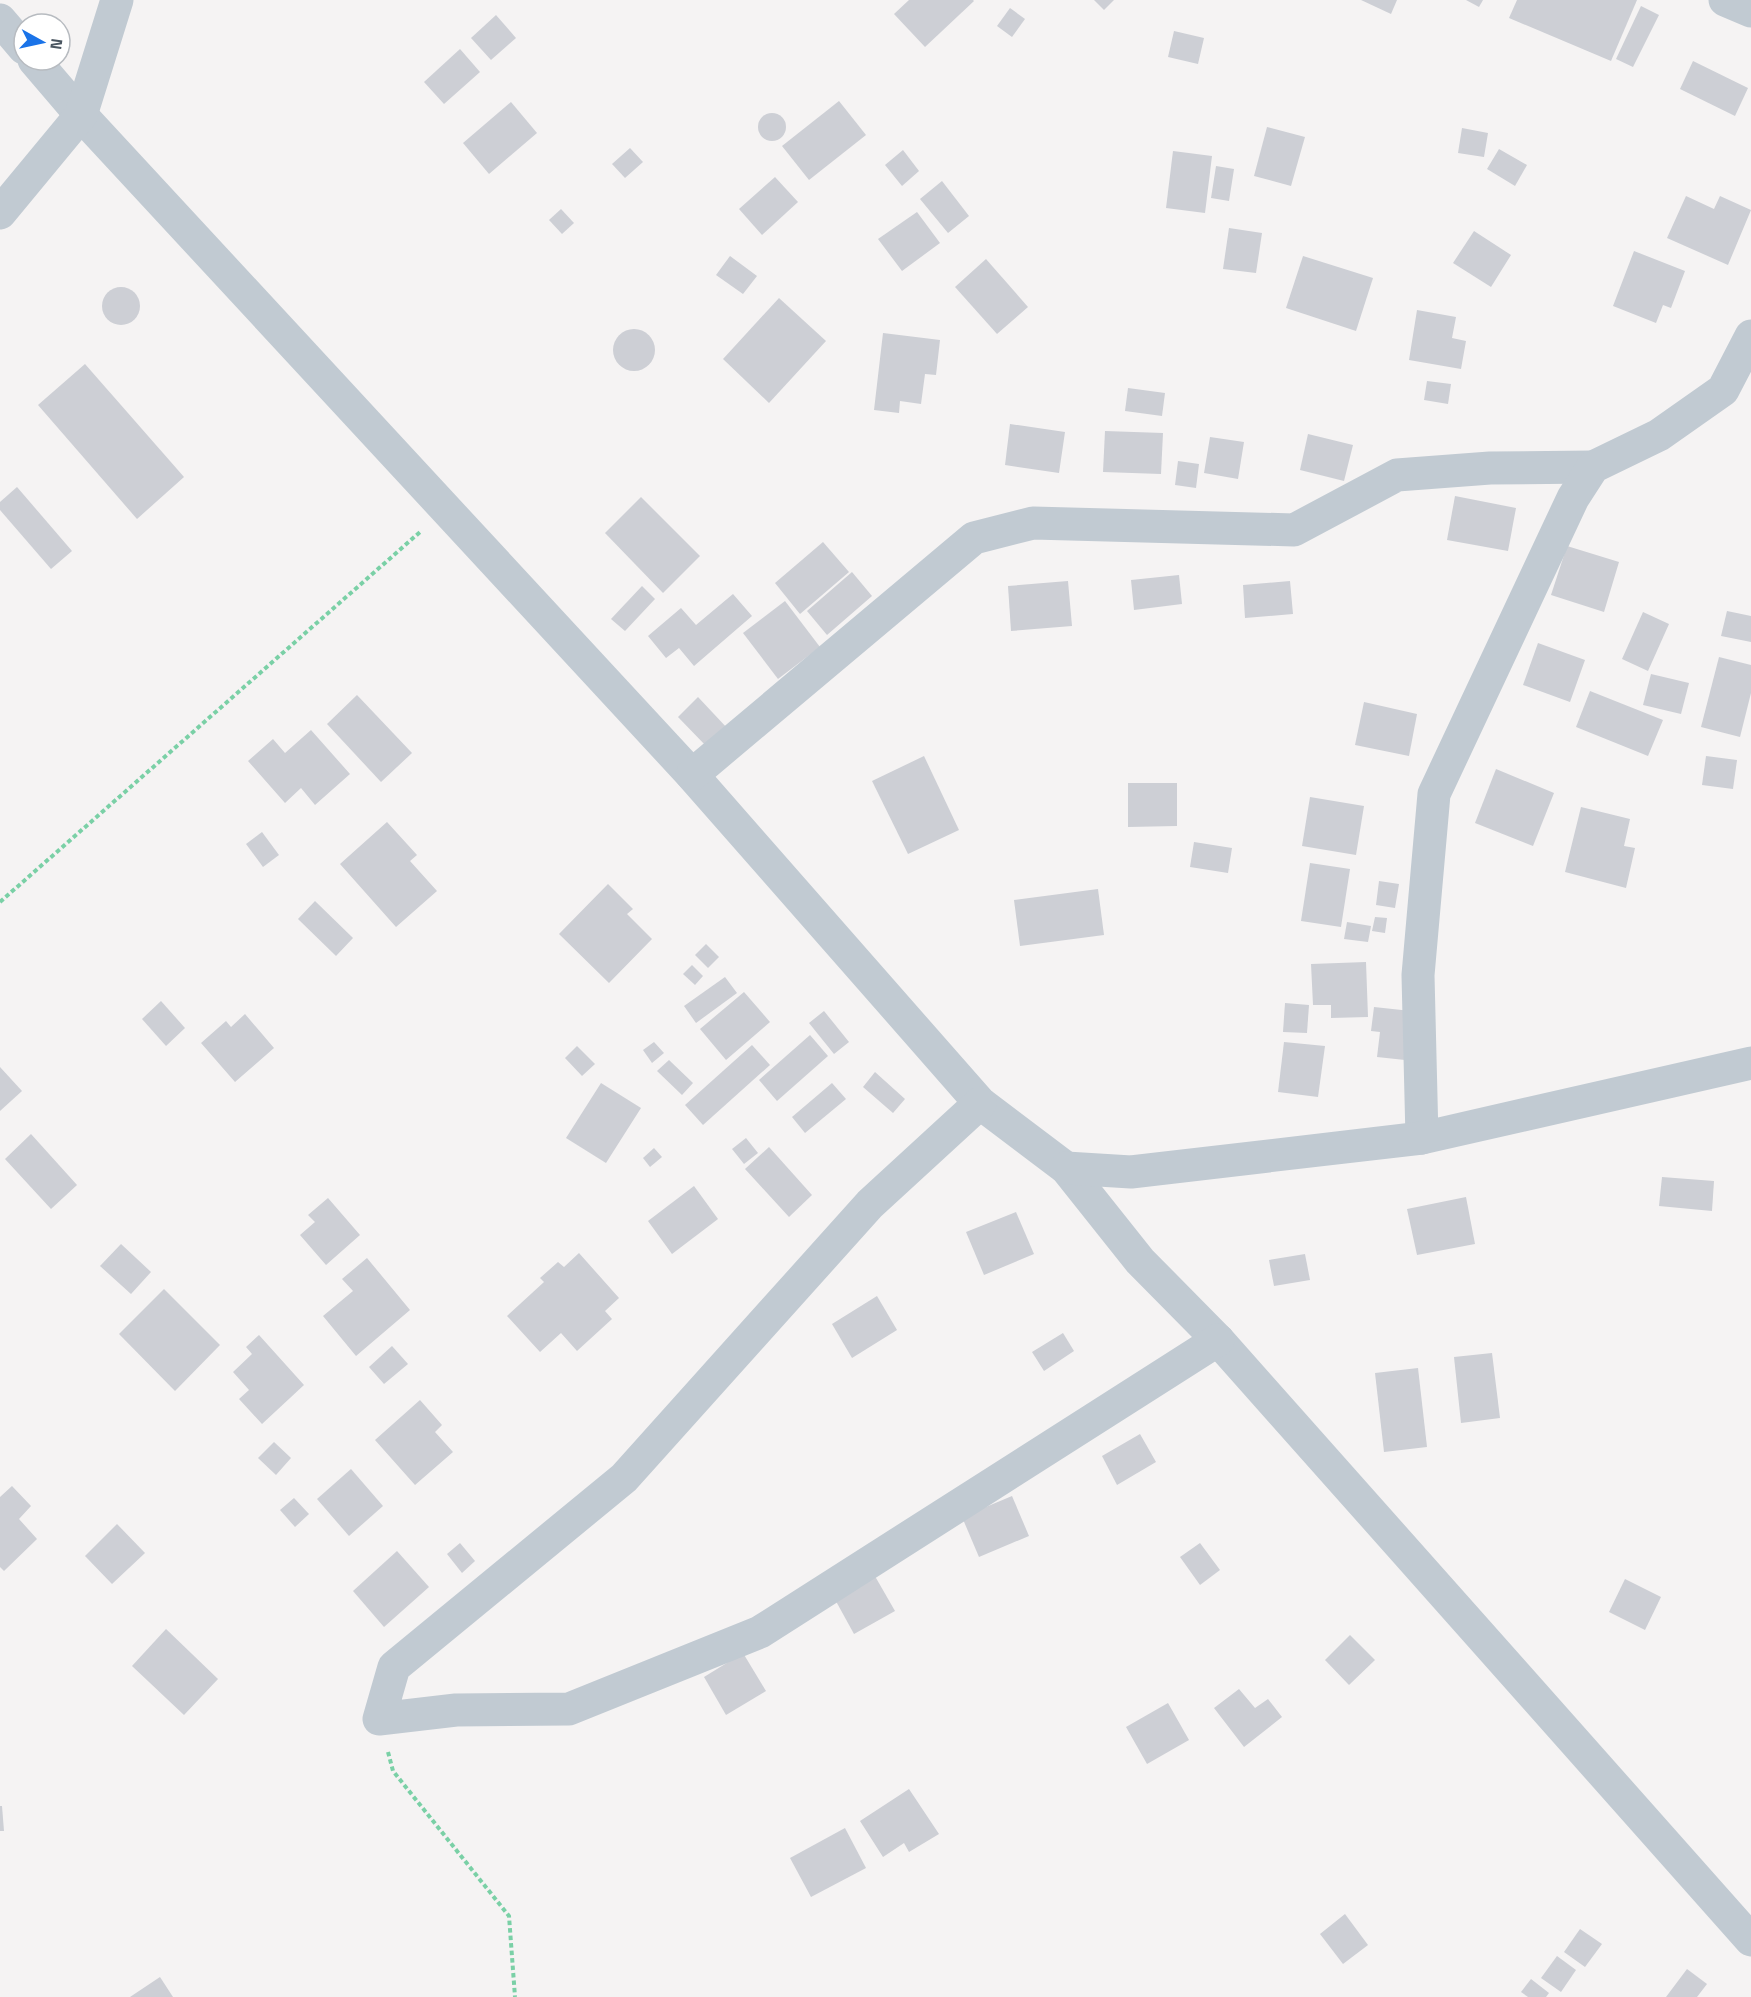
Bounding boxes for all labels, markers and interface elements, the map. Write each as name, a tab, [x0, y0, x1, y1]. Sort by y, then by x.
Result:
north arrow	[12, 12, 72, 72]
text: N	[44, 37, 70, 51]

